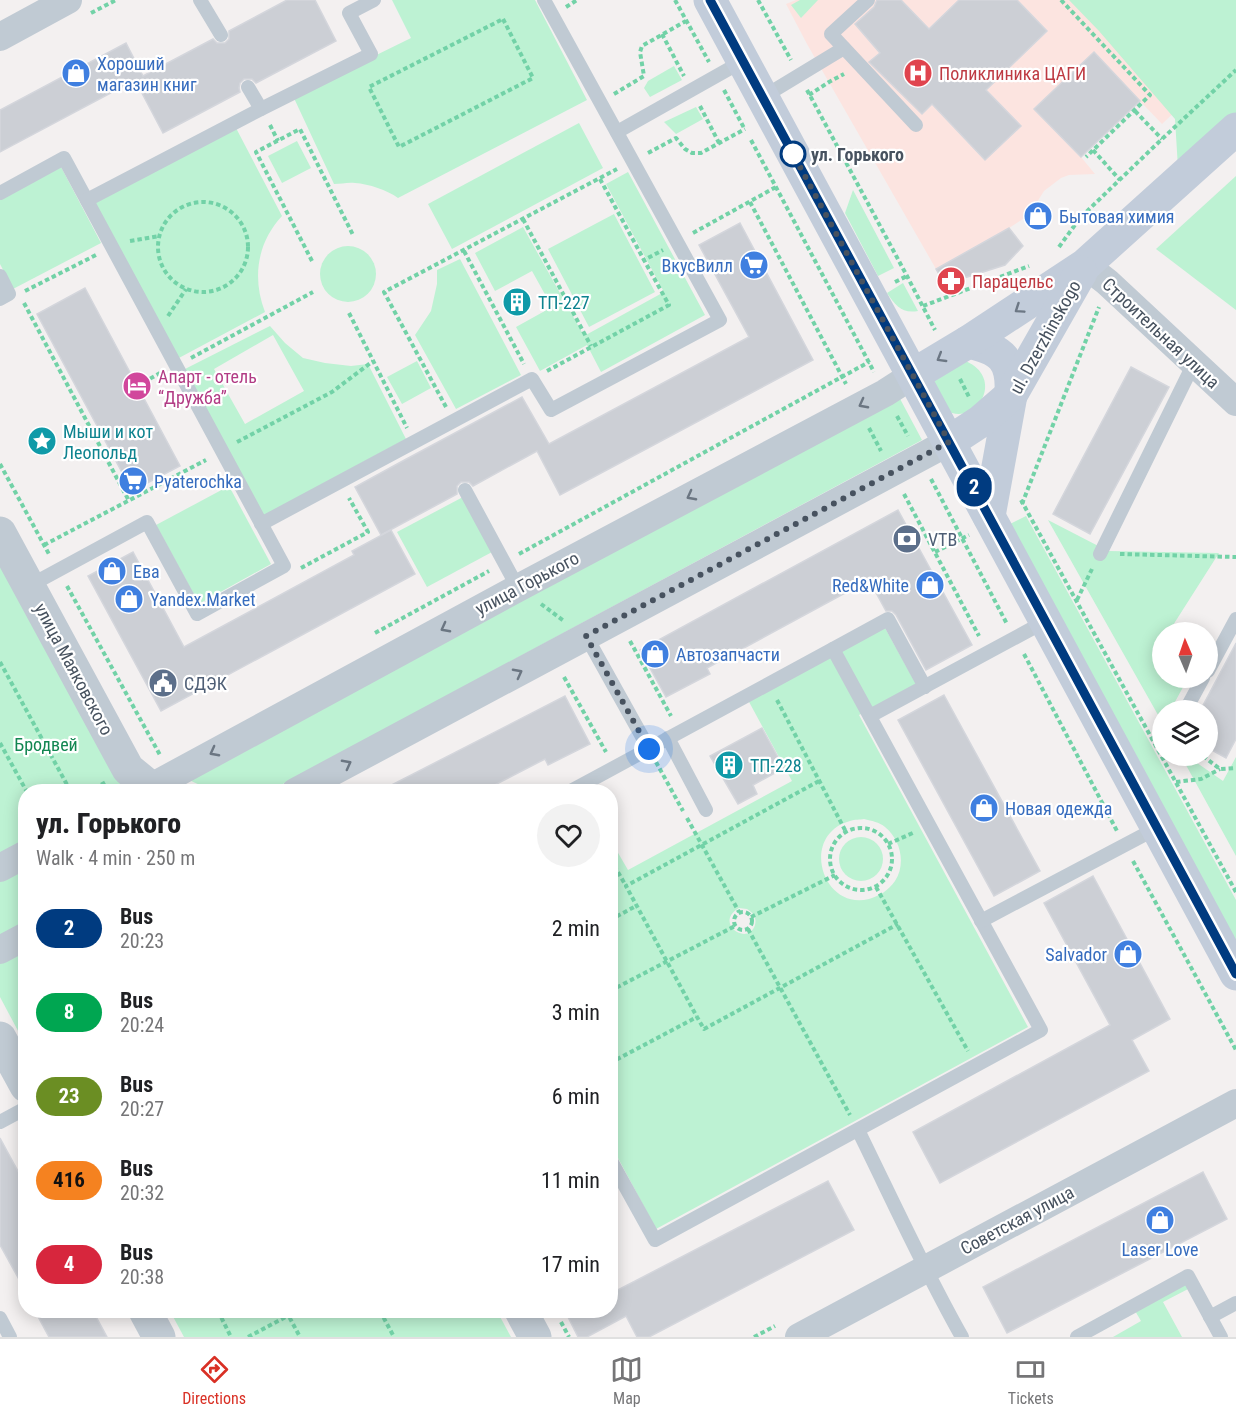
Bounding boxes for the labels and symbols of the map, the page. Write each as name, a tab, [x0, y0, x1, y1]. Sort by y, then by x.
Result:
place label: Хороший магазин книг	[97, 53, 197, 95]
shop icon: Хороший магазин книг	[60, 57, 92, 89]
hospital icon: Поликлиника ЦАГИ	[902, 57, 934, 89]
place label: Поликлиника ЦАГИ	[939, 63, 1086, 84]
marker: ул. Горького	[780, 141, 806, 167]
place label: ул. Горького	[811, 144, 904, 165]
shop icon: Бытовая химия	[1022, 200, 1054, 232]
place label: Бытовая химия	[1059, 206, 1175, 227]
supermarket icon: ВкусВилл	[738, 249, 770, 281]
place label: ВкусВилл	[661, 255, 733, 276]
pharmacy icon: Парацельс	[935, 265, 967, 297]
place label: Парацельс	[972, 271, 1053, 292]
street label: Строительная улица	[1098, 273, 1224, 393]
street label: ul. Dzerzhinskogo	[1005, 277, 1085, 397]
building icon: ТП-227	[501, 286, 533, 318]
place label: ТП-227	[538, 292, 590, 313]
one-way arrow	[1015, 301, 1025, 313]
one-way arrow	[937, 351, 947, 363]
place label: Апарт - отель “Дружба”	[158, 366, 257, 408]
hotel icon: Апарт - отель “Дружба”	[121, 370, 153, 402]
one-way arrow	[858, 397, 869, 409]
place label: Мыши и кот Леопольд	[63, 421, 153, 463]
place icon: Мыши и кот Леопольд	[26, 425, 58, 457]
supermarket icon: Pyaterochka	[117, 465, 149, 497]
line badge: 2	[954, 468, 994, 506]
place label: Pyaterochka	[154, 471, 242, 492]
one-way arrow	[686, 489, 697, 500]
bank icon: VTB	[891, 523, 923, 555]
place label: VTB	[928, 529, 957, 550]
street label: улица Горького	[472, 547, 582, 619]
shop icon: Ева	[96, 555, 128, 587]
place label: Ева	[133, 561, 160, 582]
shop icon: Red&White	[914, 569, 946, 601]
place label: Red&White	[832, 575, 909, 596]
shop icon: Yandex.Market	[113, 583, 145, 615]
place label: Yandex.Market	[150, 589, 256, 610]
street label: улица Маяковского	[30, 599, 118, 739]
one-way arrow	[440, 621, 451, 632]
north arrow	[1152, 622, 1218, 688]
shop icon: Автозапчасти	[639, 638, 671, 670]
place label: Автозапчасти	[676, 644, 780, 665]
public building icon: СДЭК	[147, 667, 179, 699]
one-way arrow	[512, 668, 523, 680]
place label: СДЭК	[184, 673, 227, 694]
park label: Бродвей	[14, 734, 78, 755]
your location	[634, 734, 664, 764]
one-way arrow	[210, 745, 221, 756]
building icon: ТП-228	[713, 749, 745, 781]
place label: ТП-228	[750, 755, 802, 776]
one-way arrow	[340, 760, 351, 771]
shop icon: Новая одежда	[968, 792, 1000, 824]
place label: Новая одежда	[1005, 798, 1112, 819]
shop icon: Salvador	[1112, 938, 1144, 970]
place label: Salvador	[1045, 944, 1108, 965]
street label: Советская улица	[957, 1181, 1077, 1259]
shop icon: Laser Love	[1144, 1204, 1176, 1236]
place label: Laser Love	[1122, 1239, 1198, 1260]

